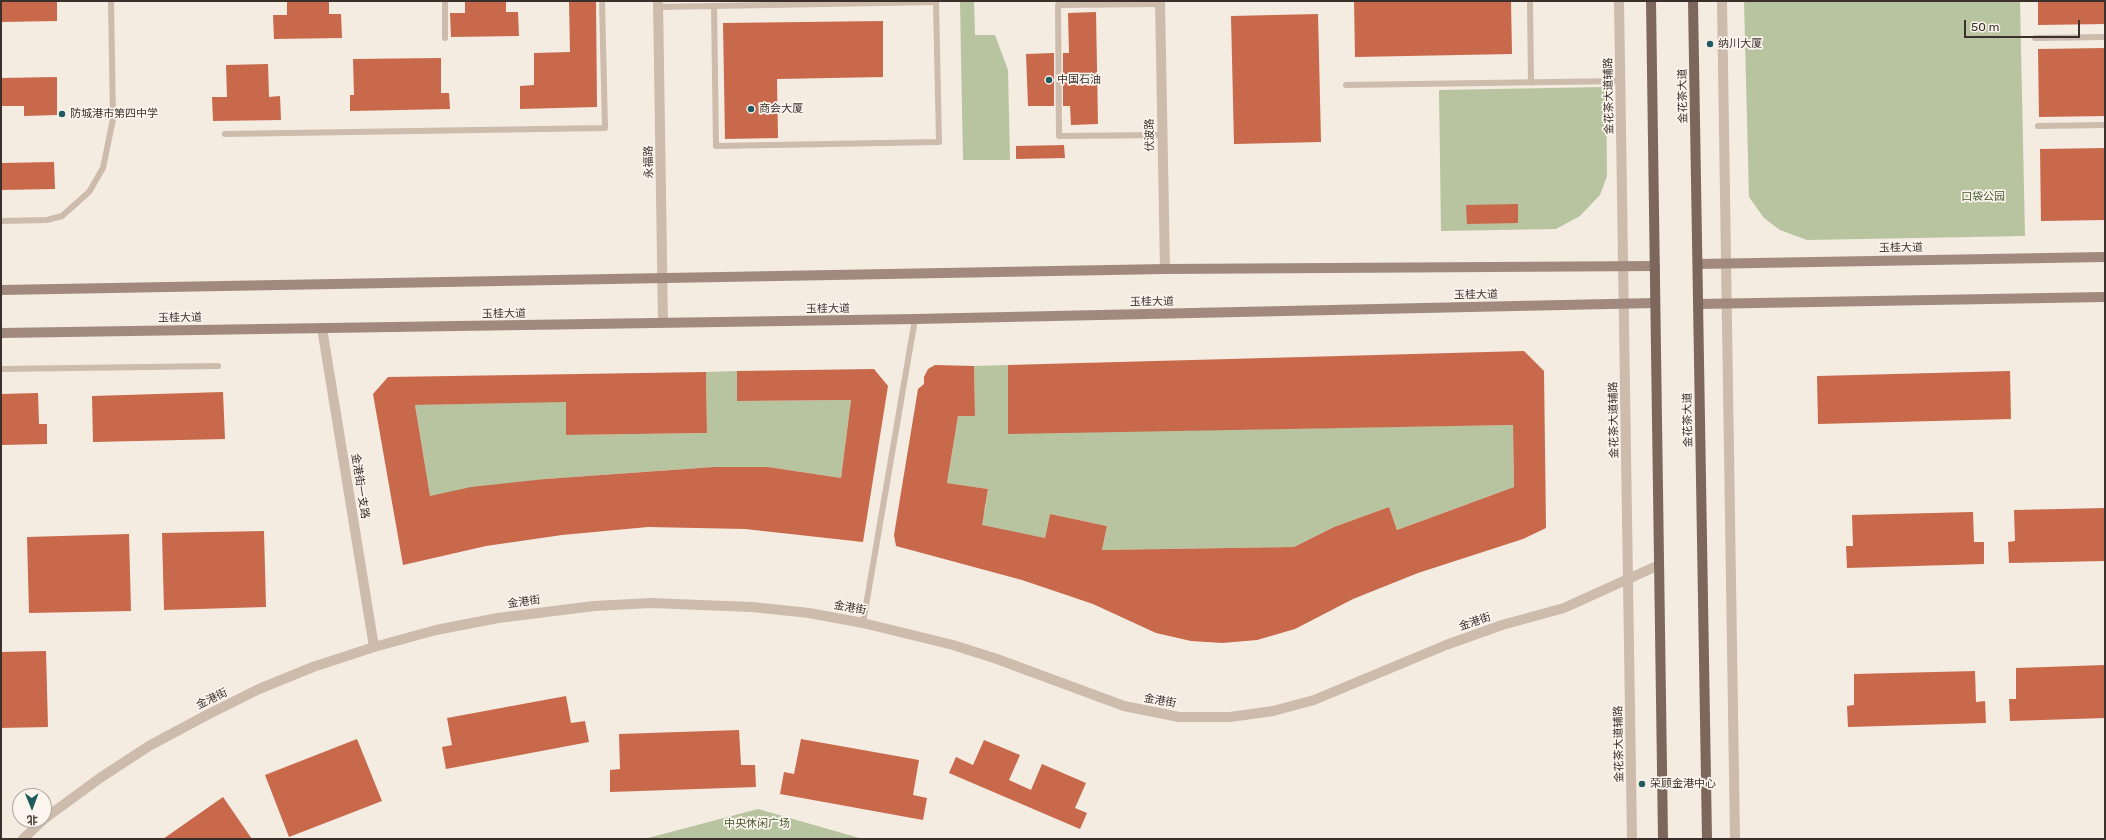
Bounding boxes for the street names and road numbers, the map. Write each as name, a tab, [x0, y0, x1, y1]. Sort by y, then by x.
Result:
street label: 金花茶大道辅路	[1602, 57, 1616, 135]
street label: 金花茶大道	[1676, 68, 1690, 124]
street label: 伏波路	[1143, 118, 1157, 152]
street label: 永福路	[642, 145, 656, 179]
street label: 玉桂大道	[1879, 241, 1923, 255]
street label: 玉桂大道	[1454, 288, 1498, 302]
street label: 玉桂大道	[1130, 295, 1174, 309]
street label: 玉桂大道	[806, 302, 850, 316]
street label: 玉桂大道	[482, 307, 526, 321]
street label: 玉桂大道	[158, 311, 202, 325]
street label: 金花茶大道辅路	[1607, 381, 1621, 459]
street label: 金花茶大道	[1681, 392, 1695, 448]
street label: 金港街一支路	[348, 452, 372, 520]
street label: 金港街	[507, 593, 541, 611]
street label: 金港街	[833, 599, 867, 617]
street label: 金港街	[1457, 610, 1493, 634]
street label: 金港街	[194, 686, 230, 712]
street label: 金港街	[1143, 692, 1177, 710]
street label: 金花茶大道辅路	[1612, 705, 1626, 783]

